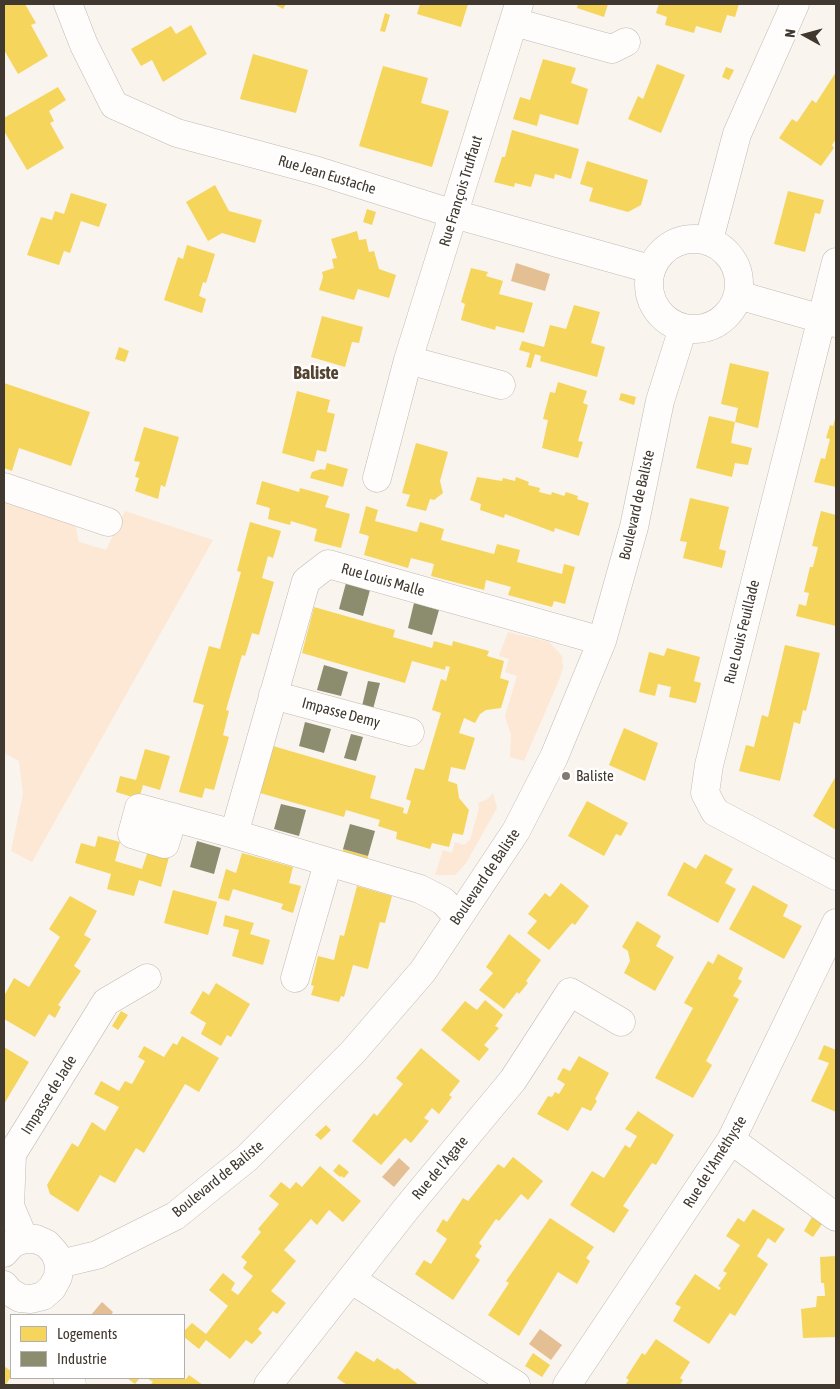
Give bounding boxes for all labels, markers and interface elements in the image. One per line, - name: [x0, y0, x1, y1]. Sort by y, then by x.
- north arrow: [780, 10, 830, 60]
- text: N: [782, 28, 799, 38]
- street label: Rue François Truffaut: [436, 133, 486, 249]
- street label: Rue Jean Eustache: [276, 152, 378, 198]
- district label: Baliste: [293, 362, 339, 384]
- street label: Boulevard de Baliste: [616, 448, 658, 562]
- street label: Rue Louis Malle: [339, 559, 427, 601]
- street label: Rue Louis Feuillade: [720, 578, 764, 686]
- street label: Impasse Demy: [300, 694, 382, 732]
- place label: Baliste: [576, 767, 614, 785]
- marker: Baliste: [560, 770, 572, 782]
- street label: Boulevard de Baliste: [446, 825, 524, 929]
- street label: Impasse de Jade: [18, 1052, 80, 1138]
- street label: Rue de l'Améthyste: [680, 1113, 750, 1211]
- street label: Rue de l'Agate: [408, 1133, 472, 1203]
- street label: Boulevard de Baliste: [169, 1137, 267, 1221]
- legend: [10, 1314, 185, 1379]
- text: Logements: [57, 1325, 117, 1342]
- text: Industrie: [57, 1350, 107, 1367]

